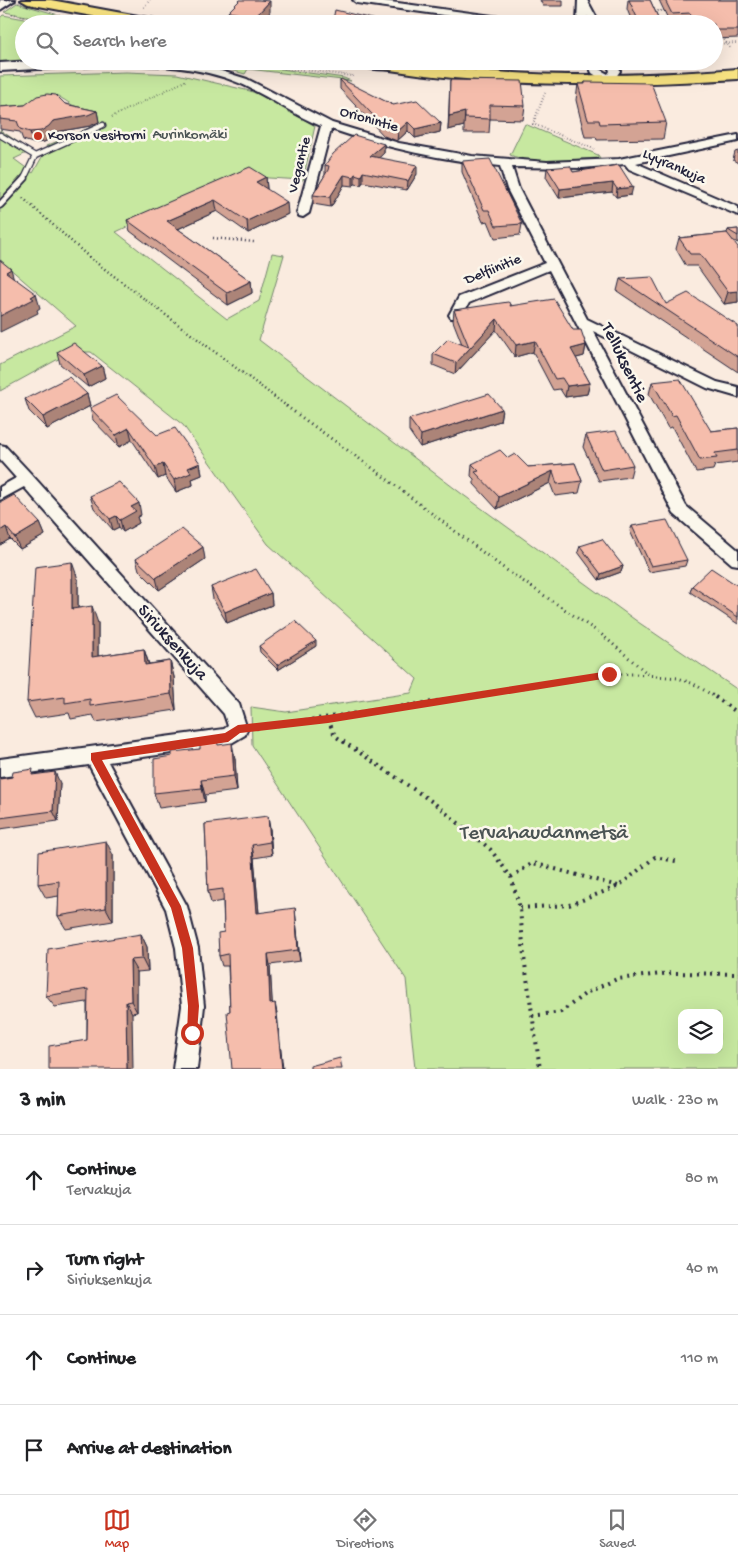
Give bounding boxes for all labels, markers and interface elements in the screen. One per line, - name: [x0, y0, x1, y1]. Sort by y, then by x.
- search box: [15, 15, 723, 70]
- icon: search: [33, 29, 61, 57]
- text: Search here: [73, 31, 167, 54]
- street label: Orionintie: [338, 103, 401, 137]
- park label: Aurinkomäki: [153, 126, 227, 144]
- place label: Korson vesitorni: [48, 127, 146, 145]
- marker: Korson vesitorni: [32, 130, 44, 142]
- street label: Vegantie: [284, 135, 316, 196]
- street label: Lyyrankuja: [640, 145, 709, 189]
- street label: Delfiinitie: [461, 250, 524, 290]
- street label: Telluksentie: [595, 319, 653, 407]
- street label: Siriuksenkuja: [132, 601, 212, 686]
- route end: [598, 663, 621, 686]
- park label: Tervahaudanmetsä: [459, 822, 629, 847]
- map controls: [678, 1009, 723, 1054]
- button: layers: [678, 1009, 723, 1054]
- route start: [181, 1022, 204, 1045]
- text: 3 min: [20, 1089, 65, 1114]
- text: Walk · 230 m: [632, 1092, 718, 1111]
- text: Continue: [67, 1159, 136, 1182]
- icon: ahead: [20, 1166, 48, 1194]
- text: 80 m: [685, 1170, 718, 1189]
- text: Tervakuja: [67, 1182, 131, 1201]
- text: Turn right: [67, 1249, 143, 1272]
- icon: right: [20, 1256, 48, 1284]
- text: 40 m: [686, 1260, 718, 1279]
- text: Siriuksenkuja: [67, 1272, 152, 1291]
- icon: ahead: [20, 1346, 48, 1374]
- text: Continue: [67, 1348, 136, 1371]
- text: 110 m: [681, 1350, 718, 1369]
- icon: arrive: [20, 1436, 48, 1464]
- text: Arrive at destination: [67, 1438, 231, 1461]
- tab: Map: [103, 1506, 131, 1553]
- tab: Directions: [337, 1506, 394, 1553]
- tab: Saved: [599, 1506, 635, 1553]

